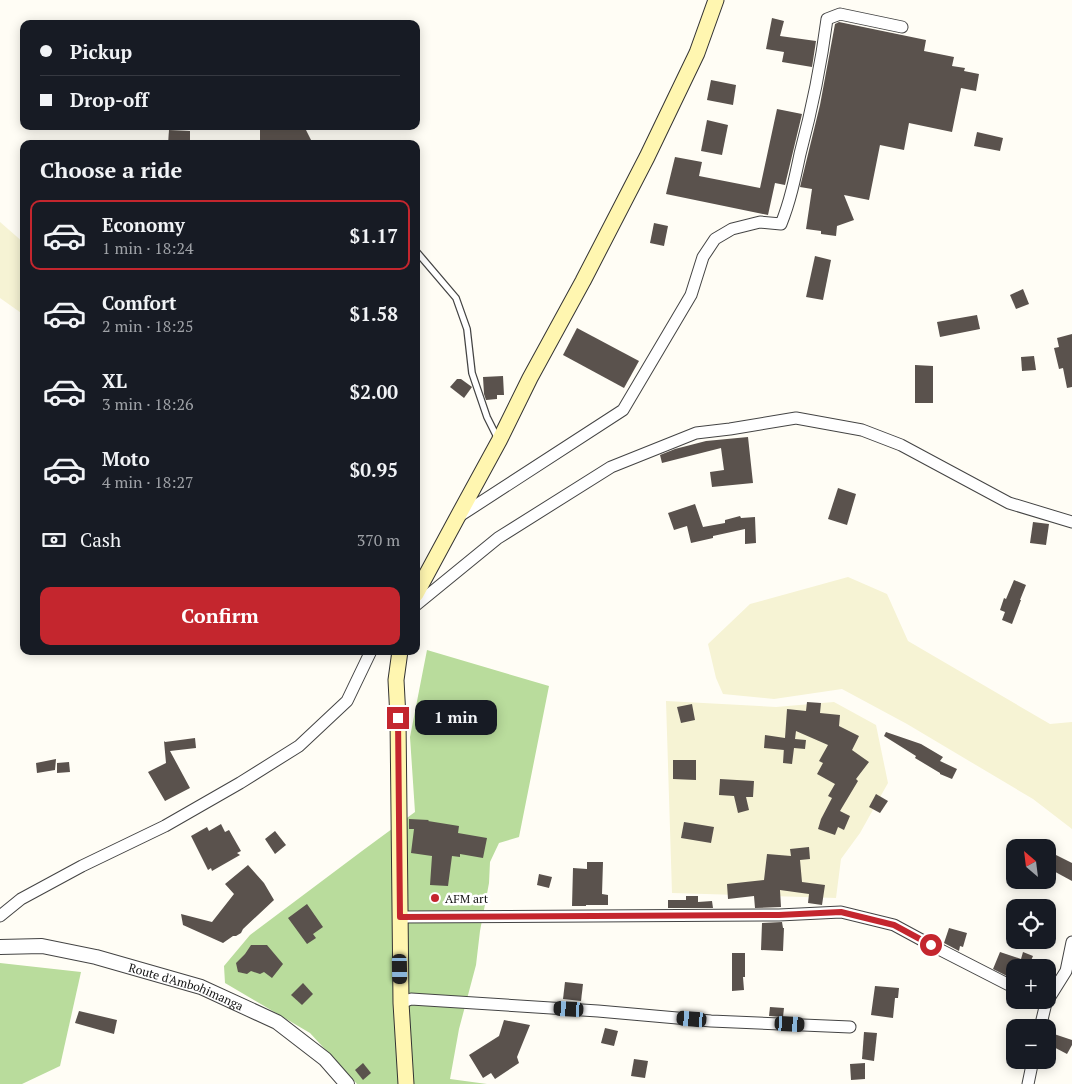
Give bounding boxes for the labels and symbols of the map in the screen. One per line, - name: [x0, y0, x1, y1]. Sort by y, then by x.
- callout: 1 min: [416, 700, 498, 736]
- route end: [387, 707, 409, 729]
- north arrow: [1006, 839, 1056, 889]
- place label: AFM art: [445, 891, 489, 906]
- marker: AFM art: [429, 892, 441, 904]
- route start: [920, 934, 942, 956]
- car: [392, 954, 407, 984]
- street label: Route d'Ambohimanga: [127, 959, 246, 1013]
- car: [553, 1001, 584, 1017]
- car: [676, 1010, 707, 1028]
- car: [774, 1016, 805, 1032]

